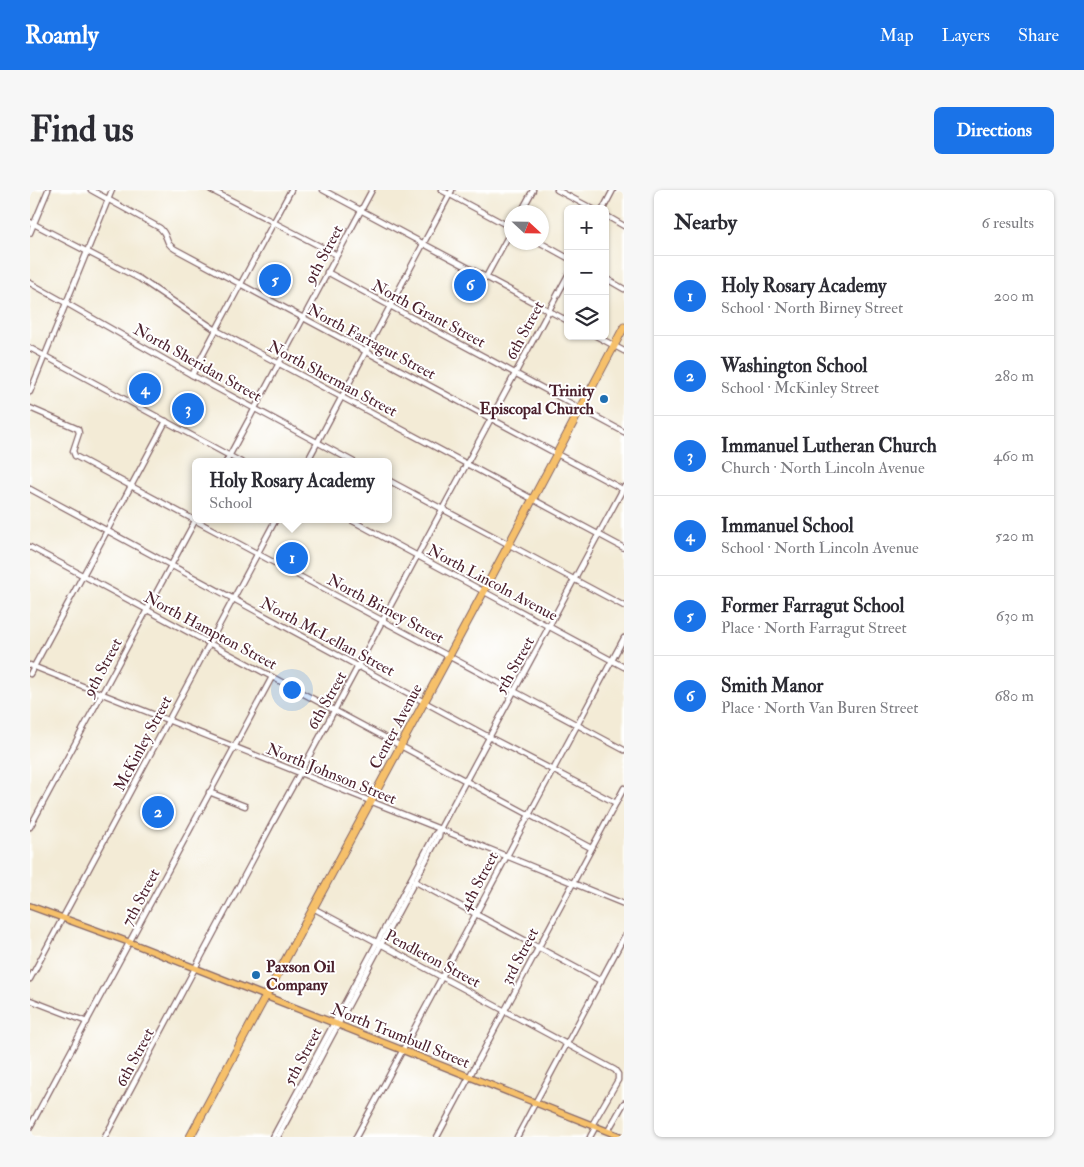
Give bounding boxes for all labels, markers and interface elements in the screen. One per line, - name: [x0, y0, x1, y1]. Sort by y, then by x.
- text: Roamly: [25, 20, 99, 51]
- text: Map: [880, 24, 914, 47]
- text: Layers: [942, 24, 990, 47]
- text: Share: [1018, 24, 1059, 47]
- button: Directions: [934, 107, 1054, 154]
- text: Find us: [30, 108, 134, 152]
- north arrow: [504, 205, 549, 250]
- map controls: [564, 205, 609, 340]
- button: +: [564, 205, 609, 250]
- text: Nearby: [674, 209, 737, 236]
- text: 6 results: [982, 213, 1034, 233]
- street label: 9th Street: [300, 222, 348, 288]
- button: −: [564, 250, 609, 295]
- pin: 5: [259, 261, 291, 299]
- pin: 6: [454, 266, 486, 304]
- text: Holy Rosary Academy: [721, 274, 886, 298]
- street label: North Grant Street: [368, 276, 489, 352]
- text: 1: [687, 286, 693, 306]
- text: 200 m: [994, 286, 1034, 306]
- button: layers: [564, 295, 609, 340]
- street label: 6th Street: [501, 298, 549, 363]
- text: School · North Birney Street: [721, 298, 903, 318]
- street label: North Farragut Street: [304, 300, 439, 384]
- street label: North Sheridan Street: [130, 319, 265, 406]
- street label: North Sherman Street: [264, 336, 401, 421]
- text: Washington School: [721, 354, 867, 378]
- text: 2: [686, 366, 694, 386]
- text: 280 m: [994, 366, 1034, 386]
- pin: 4: [129, 370, 161, 408]
- text: School · McKinley Street: [721, 378, 879, 398]
- place label: Trinity Episcopal Church: [479, 381, 595, 420]
- pin: 3: [172, 390, 204, 428]
- marker: Trinity Episcopal Church: [598, 393, 610, 405]
- text: Immanuel Lutheran Church: [721, 434, 937, 458]
- text: 3: [687, 446, 693, 466]
- text: 460 m: [993, 446, 1034, 466]
- popup: [192, 458, 392, 523]
- text: Church · North Lincoln Avenue: [721, 458, 925, 478]
- text: Holy Rosary Academy: [209, 469, 375, 493]
- text: School: [209, 493, 252, 513]
- text: Immanuel School: [721, 514, 854, 538]
- text: 4: [686, 526, 694, 546]
- text: 520 m: [995, 526, 1034, 546]
- text: School · North Lincoln Avenue: [721, 538, 919, 558]
- pin: 1: [276, 539, 308, 577]
- street label: North Lincoln Avenue: [424, 540, 561, 626]
- street label: North Birney Street: [324, 570, 447, 648]
- street label: North Hampton Street: [140, 587, 280, 675]
- street label: North McLellan Street: [257, 593, 398, 681]
- text: Former Farragut School: [721, 594, 904, 618]
- text: 5: [686, 606, 694, 626]
- text: 630 m: [996, 606, 1034, 626]
- text: Place · North Farragut Street: [721, 618, 907, 638]
- street label: 5th Street: [491, 633, 539, 698]
- street label: 9th Street: [79, 635, 127, 701]
- street label: 6th Street: [303, 668, 351, 733]
- text: Smith Manor: [721, 674, 823, 698]
- your location: [279, 677, 305, 703]
- street label: Center Avenue: [365, 680, 427, 773]
- text: 6: [686, 686, 694, 706]
- text: 680 m: [994, 686, 1034, 706]
- street label: McKinley Street: [109, 692, 176, 794]
- text: Place · North Van Buren Street: [721, 698, 918, 718]
- street label: North Johnson Street: [263, 739, 400, 810]
- pin: 2: [142, 793, 174, 831]
- street label: 4th Street: [455, 848, 503, 914]
- street label: 7th Street: [117, 865, 164, 930]
- street label: 3rd Street: [497, 924, 543, 988]
- street label: Pendleton Street: [381, 925, 484, 992]
- place label: Paxson Oil Company: [266, 957, 336, 996]
- marker: Paxson Oil Company: [250, 969, 262, 981]
- street label: North Trumbull Street: [328, 999, 473, 1073]
- street label: 5th Street: [279, 1024, 326, 1089]
- street label: 6th Street: [111, 1025, 159, 1090]

